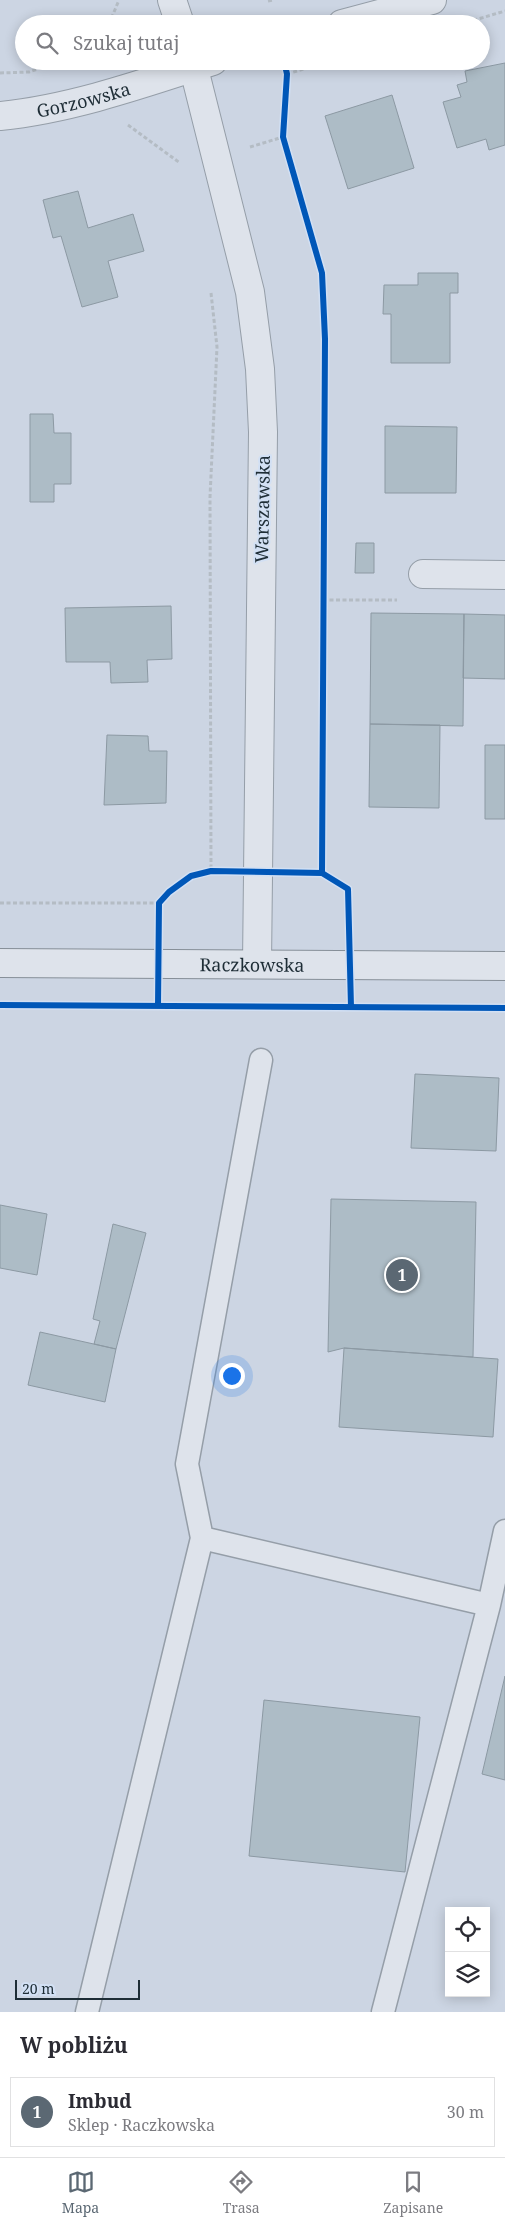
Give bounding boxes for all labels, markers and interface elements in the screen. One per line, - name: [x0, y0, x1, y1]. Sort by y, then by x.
- search box: [15, 15, 490, 70]
- icon: search: [33, 29, 61, 57]
- text: Szukaj tutaj: [73, 30, 179, 56]
- street label: Gorzowska: [35, 76, 133, 123]
- street label: Warszawska: [249, 455, 275, 563]
- street label: Raczkowska: [199, 952, 305, 977]
- pin: 1: [386, 1256, 418, 1294]
- your location: [219, 1363, 245, 1389]
- map controls: [445, 1907, 490, 1997]
- button: locate: [445, 1907, 490, 1952]
- button: layers: [445, 1952, 490, 1997]
- scale bar: [15, 1977, 140, 2000]
- text: 20 m: [22, 1979, 55, 1998]
- text: W pobliżu: [20, 2031, 128, 2059]
- text: Imbud: [68, 2088, 132, 2114]
- text: 1: [32, 2101, 42, 2123]
- text: 30 m: [447, 2101, 484, 2123]
- text: Sklep · Raczkowska: [68, 2114, 215, 2136]
- tab: Mapa: [62, 2168, 99, 2217]
- tab: Trasa: [223, 2168, 260, 2217]
- tab: Zapisane: [383, 2168, 443, 2217]

